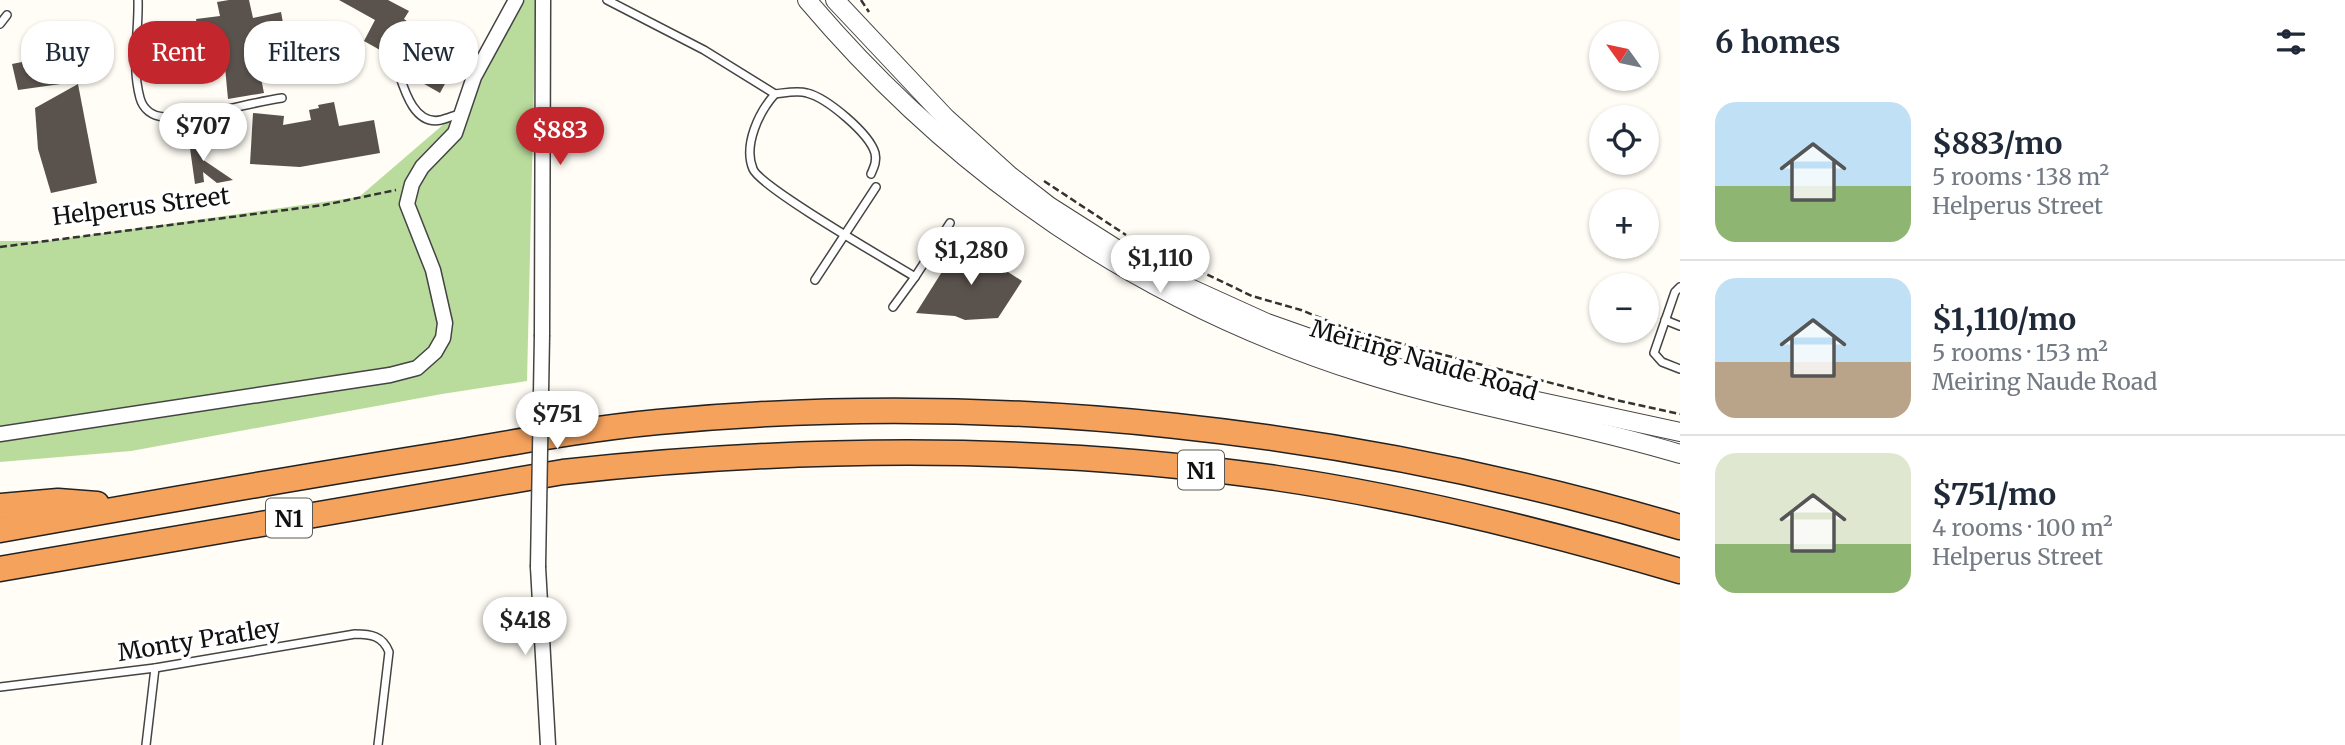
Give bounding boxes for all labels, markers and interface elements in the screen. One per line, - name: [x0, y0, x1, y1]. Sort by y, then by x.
- chip: Buy: [21, 21, 114, 84]
- chip: Rent: [128, 21, 230, 84]
- chip: Filters: [244, 21, 365, 84]
- chip: New: [379, 21, 478, 84]
- north arrow: [1589, 21, 1659, 91]
- map controls: [1589, 21, 1659, 343]
- text: 6 homes: [1715, 23, 1840, 61]
- icon: filters: [2272, 23, 2310, 61]
- pin: $707: [162, 104, 244, 163]
- button: locate: [1589, 105, 1659, 175]
- pin: $883: [519, 108, 601, 167]
- text: $707: [175, 111, 231, 140]
- text: $883: [532, 115, 588, 144]
- text: $883/mo: [1932, 124, 2062, 162]
- icon: home: [1771, 130, 1855, 214]
- text: 5 rooms · 138 m²: [1932, 162, 2109, 191]
- street label: Helperus Street: [51, 180, 232, 232]
- button: +: [1589, 189, 1659, 259]
- text: Helperus Street: [1932, 191, 2103, 220]
- pin: $1,280: [914, 228, 1028, 287]
- text: $1,280: [933, 235, 1009, 264]
- pin: $1,110: [1103, 236, 1217, 295]
- text: $1,110: [1127, 243, 1193, 272]
- button: −: [1589, 273, 1659, 343]
- text: $1,110/mo: [1932, 300, 2076, 338]
- icon: home: [1771, 306, 1855, 390]
- street label: Meiring Naude Road: [1307, 313, 1541, 407]
- text: 5 rooms · 153 m²: [1932, 338, 2108, 367]
- text: Meiring Naude Road: [1932, 367, 2157, 396]
- pin: $751: [516, 392, 598, 451]
- text: $751: [532, 399, 582, 428]
- road number: N1: [1178, 450, 1224, 490]
- text: $751/mo: [1932, 475, 2056, 513]
- icon: home: [1771, 481, 1855, 565]
- road number: N1: [266, 498, 312, 538]
- text: 4 rooms · 100 m²: [1932, 513, 2113, 542]
- text: Helperus Street: [1932, 542, 2103, 571]
- pin: $418: [484, 598, 566, 657]
- text: $418: [499, 605, 551, 634]
- street label: Monty Pratley: [116, 612, 283, 668]

